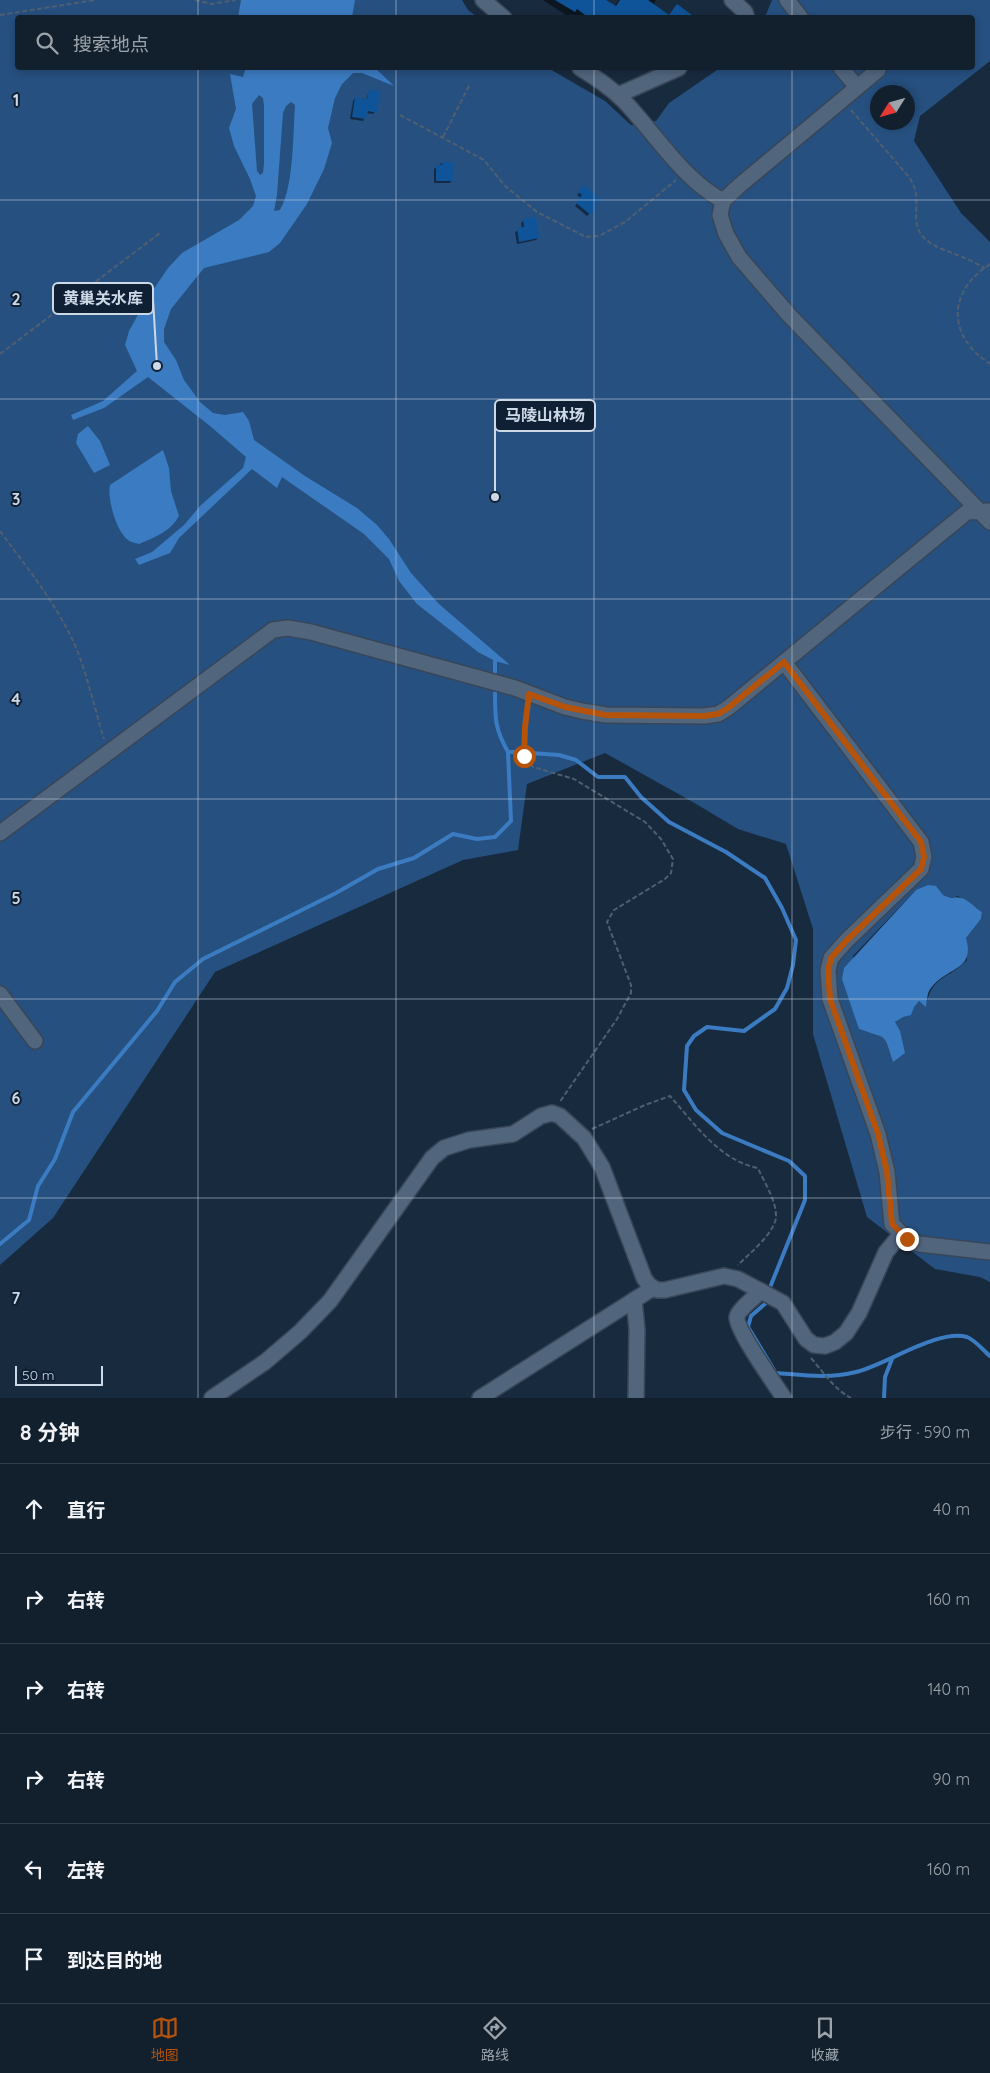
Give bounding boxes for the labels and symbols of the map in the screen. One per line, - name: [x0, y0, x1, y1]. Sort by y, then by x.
- north arrow: [870, 85, 915, 130]
- text: 1: [13, 90, 19, 110]
- callout: 黄巢关水库: [53, 283, 153, 314]
- text: 黄巢关水库: [63, 288, 143, 308]
- text: 2: [11, 289, 21, 309]
- callout: 马陵山林场: [495, 400, 595, 431]
- text: 马陵山林场: [505, 405, 585, 425]
- text: 3: [12, 489, 20, 509]
- text: 4: [11, 689, 21, 709]
- route start: [513, 745, 536, 768]
- text: 5: [11, 888, 21, 908]
- text: 6: [12, 1088, 21, 1108]
- route end: [896, 1228, 919, 1251]
- text: 7: [12, 1288, 21, 1308]
- scale bar: [15, 1363, 102, 1386]

